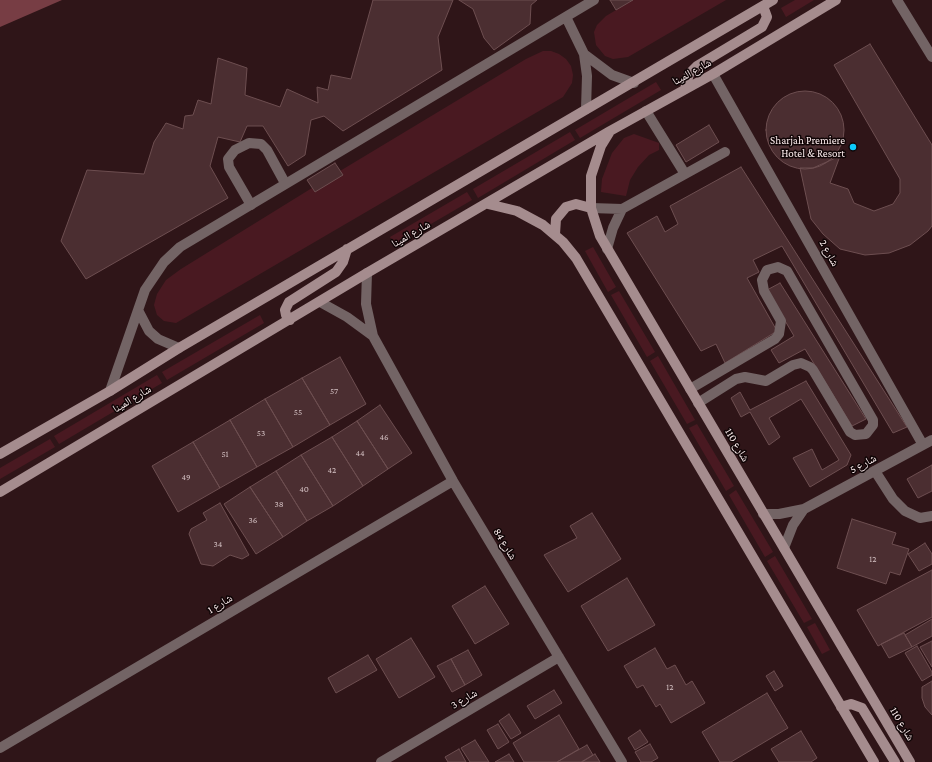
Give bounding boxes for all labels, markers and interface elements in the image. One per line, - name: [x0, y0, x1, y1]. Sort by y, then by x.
- street label: شارع المينا: [670, 56, 714, 88]
- place label: Sharjah Premiere Hotel & Resort: [770, 134, 845, 160]
- marker: Sharjah Premiere Hotel & Resort: [848, 142, 858, 152]
- street label: شارع المينا: [389, 218, 433, 250]
- street label: شارع 2: [816, 237, 842, 269]
- street label: شارع المينا: [110, 382, 154, 416]
- house number: 57: [330, 386, 338, 396]
- house number: 55: [294, 407, 302, 417]
- street label: شارع 110: [722, 426, 752, 464]
- house number: 53: [257, 428, 265, 438]
- house number: 46: [379, 432, 389, 442]
- house number: 44: [355, 448, 365, 458]
- house number: 51: [221, 449, 229, 459]
- street label: شارع 5: [847, 452, 879, 476]
- house number: 42: [328, 465, 336, 475]
- house number: 49: [181, 472, 191, 482]
- house number: 40: [299, 484, 309, 494]
- house number: 38: [274, 499, 284, 509]
- house number: 36: [249, 515, 257, 525]
- street label: شارع 84: [490, 526, 520, 562]
- house number: 34: [214, 539, 222, 549]
- house number: 12: [869, 554, 877, 564]
- street label: شارع 1: [205, 591, 235, 617]
- house number: 12: [666, 682, 674, 692]
- street label: شارع 3: [448, 686, 480, 712]
- street label: شارع 110: [887, 705, 917, 743]

